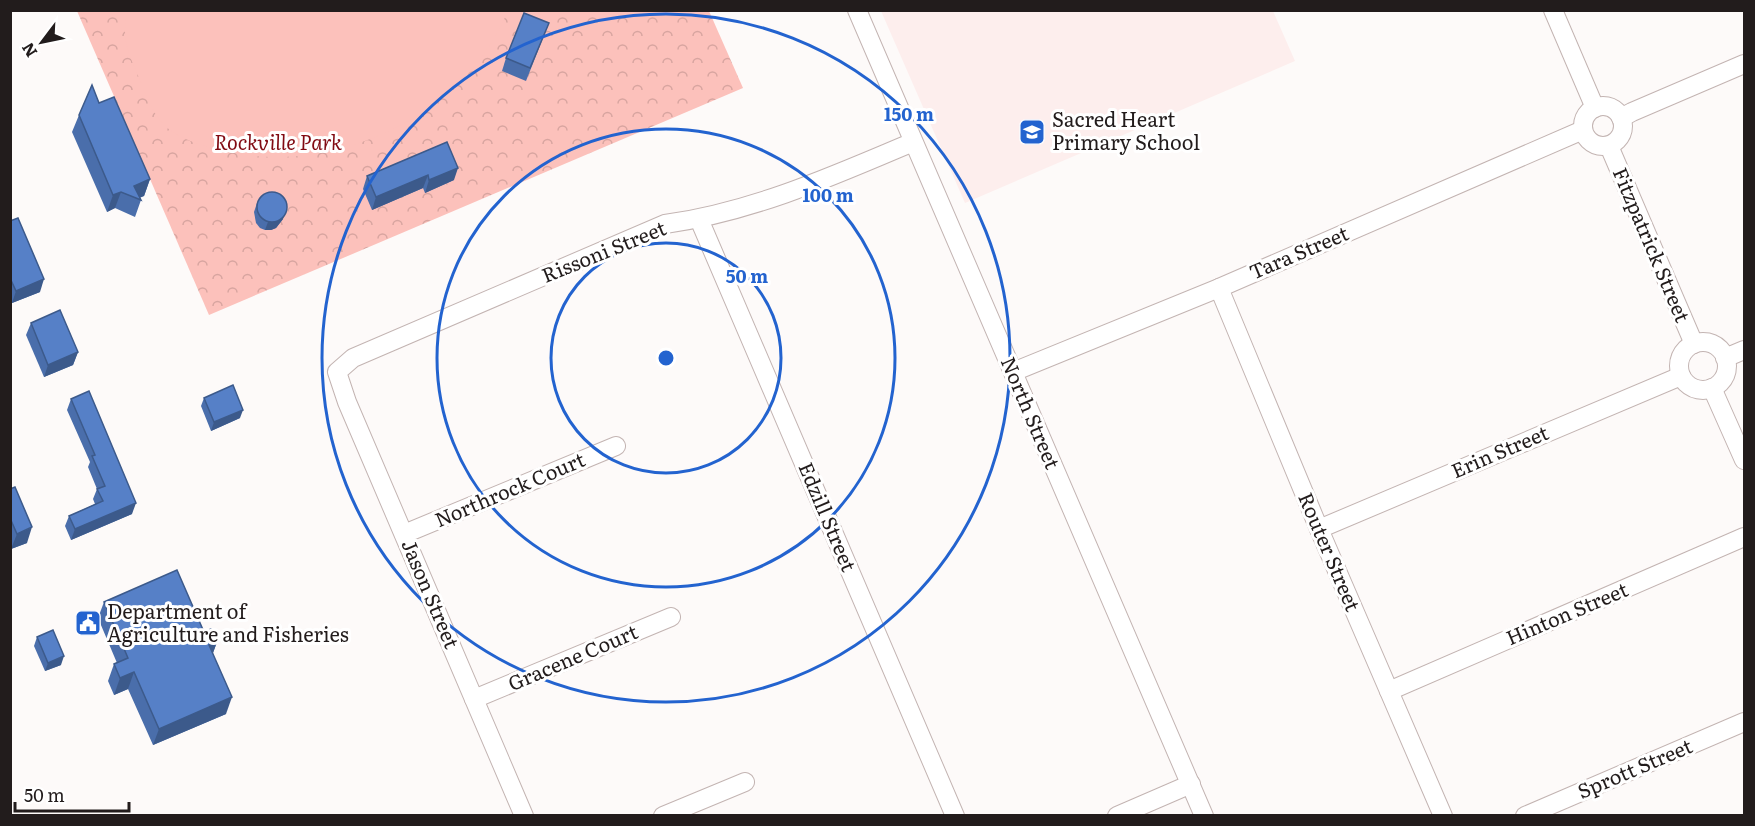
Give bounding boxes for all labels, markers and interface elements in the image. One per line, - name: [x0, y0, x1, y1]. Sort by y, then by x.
- north arrow: [12, 12, 72, 72]
- text: N: [15, 38, 42, 63]
- text: 150 m: [884, 100, 934, 127]
- place label: Sacred Heart Primary School: [1052, 103, 1200, 156]
- school or university icon: Sacred Heart Primary School: [1017, 117, 1047, 147]
- park label: Rockville Park: [214, 126, 342, 156]
- street label: Fitzpatrick Street: [1607, 162, 1699, 326]
- text: 100 m: [802, 181, 854, 208]
- street label: Rissoni Street: [536, 212, 670, 289]
- street label: Tara Street: [1244, 217, 1353, 286]
- text: 50 m: [726, 262, 768, 289]
- centre of rings: [656, 348, 676, 368]
- street label: North Street: [995, 351, 1069, 473]
- street label: Erin Street: [1446, 416, 1553, 484]
- street label: Northrock Court: [429, 443, 589, 533]
- street label: Edzill Street: [792, 457, 865, 575]
- street label: Router Street: [1292, 487, 1369, 615]
- street label: Jason Street: [395, 534, 468, 652]
- street label: Hinton Street: [1501, 573, 1632, 651]
- place label: Department of Agriculture and Fisheries: [107, 595, 349, 648]
- public building icon: Department of Agriculture and Fisheries: [73, 608, 103, 638]
- street label: Gracene Court: [503, 615, 642, 697]
- street label: Sprott Street: [1572, 729, 1696, 805]
- scale bar: [15, 775, 129, 813]
- text: 50 m: [24, 781, 65, 808]

